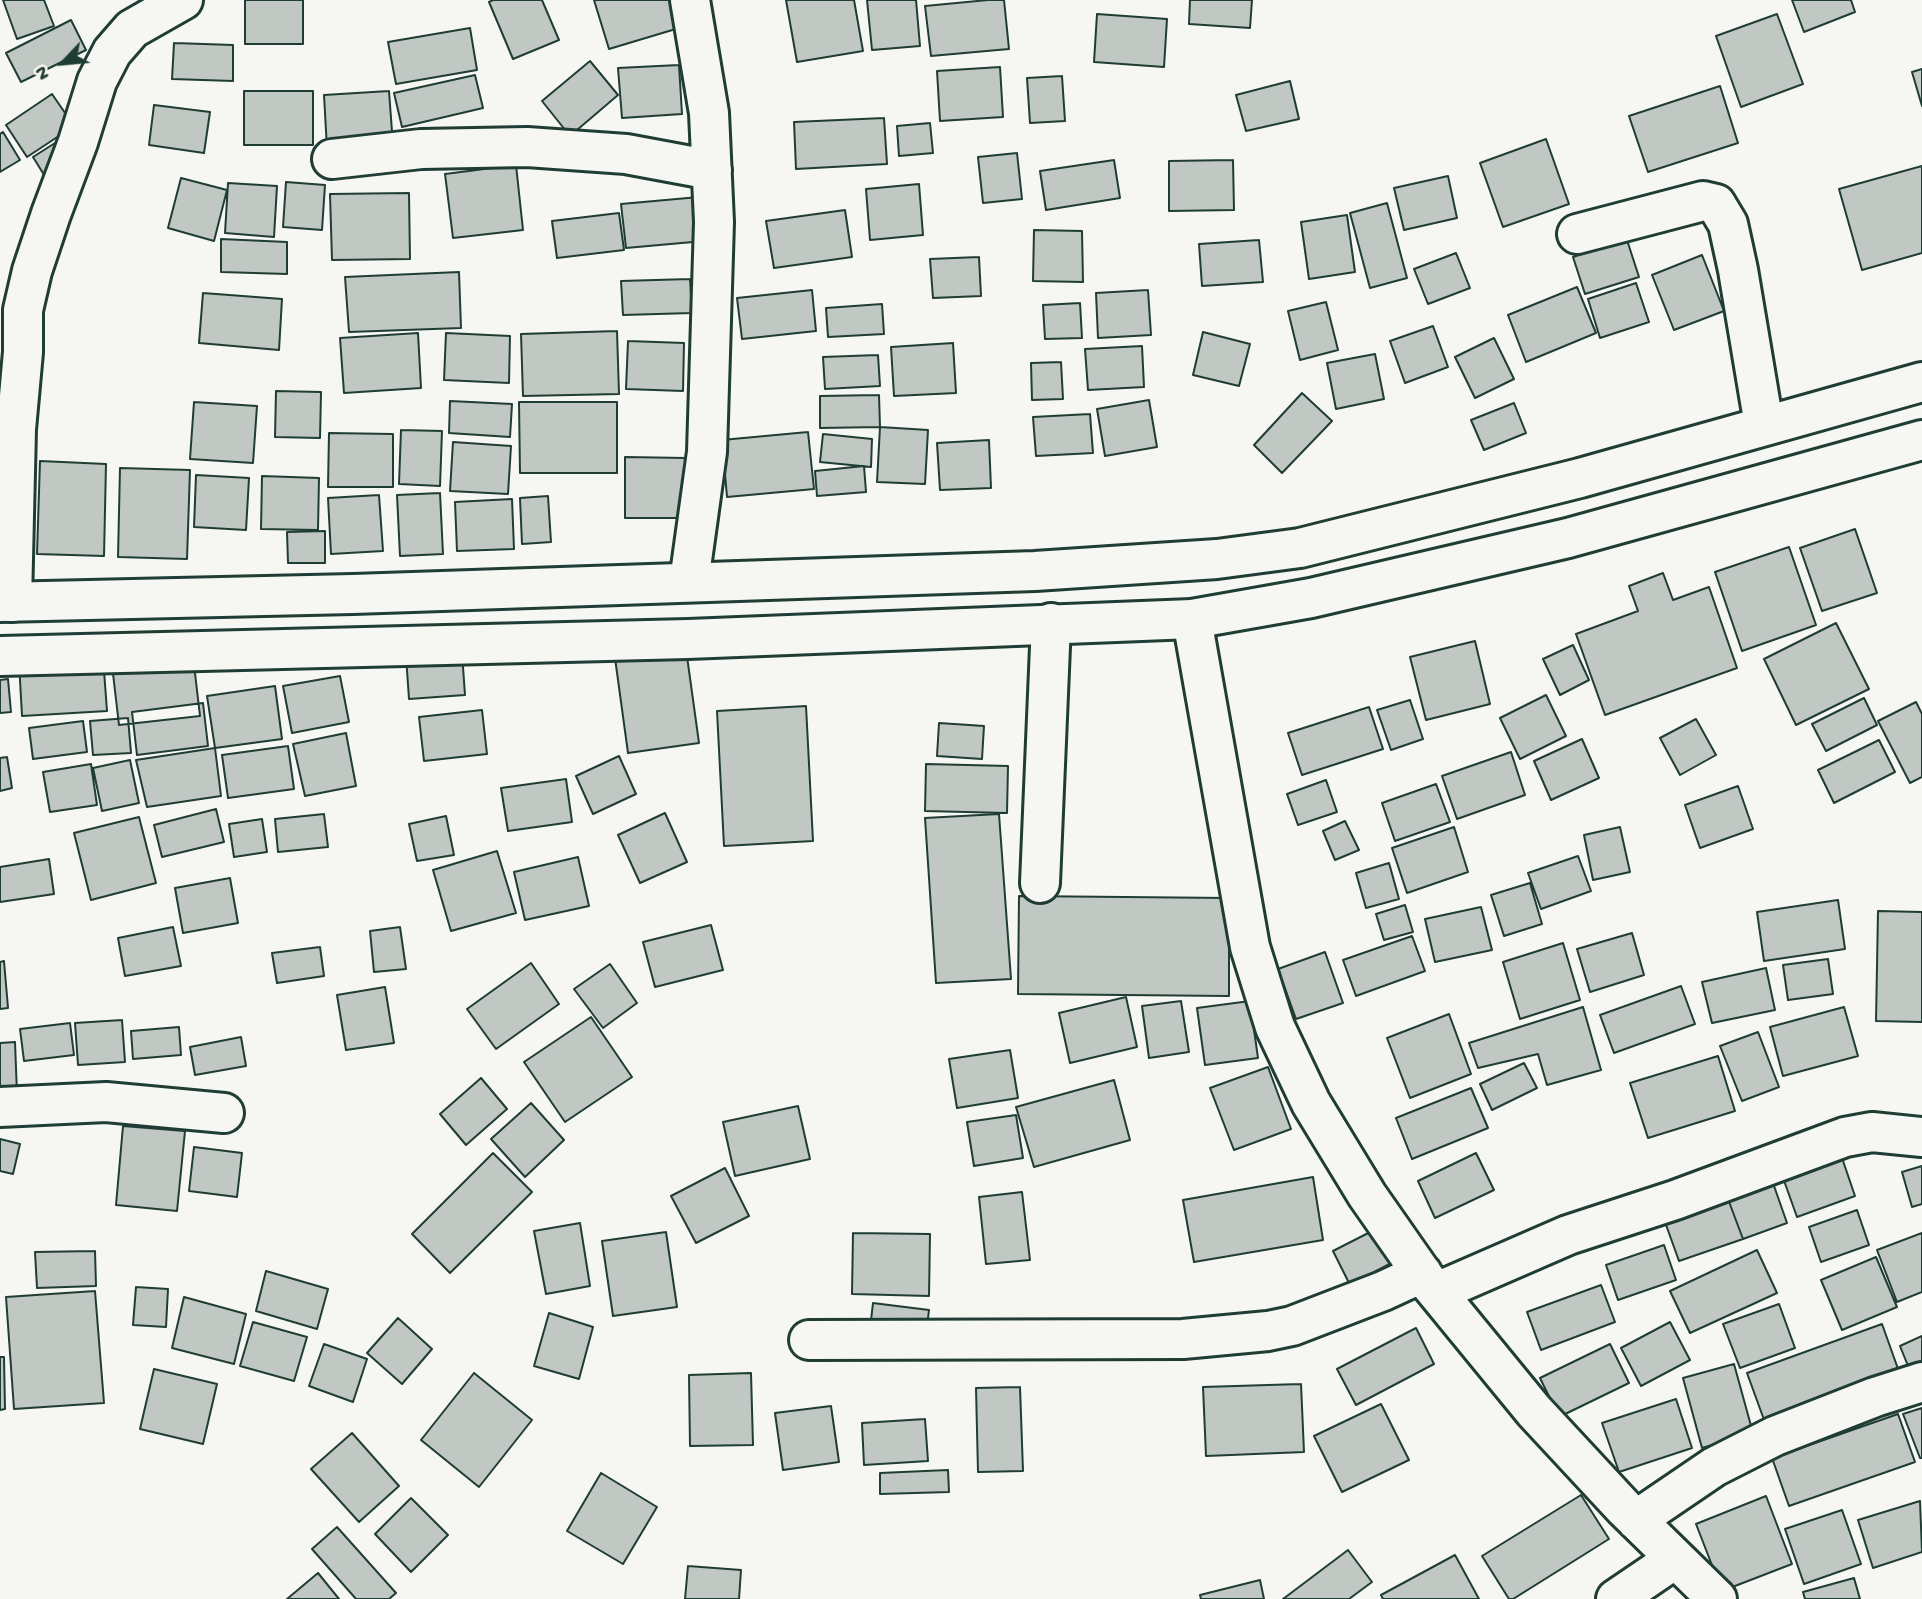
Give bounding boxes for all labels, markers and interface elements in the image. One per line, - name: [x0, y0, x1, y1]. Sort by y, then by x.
- north arrow: [28, 28, 98, 98]
- text: N: [31, 62, 57, 83]

